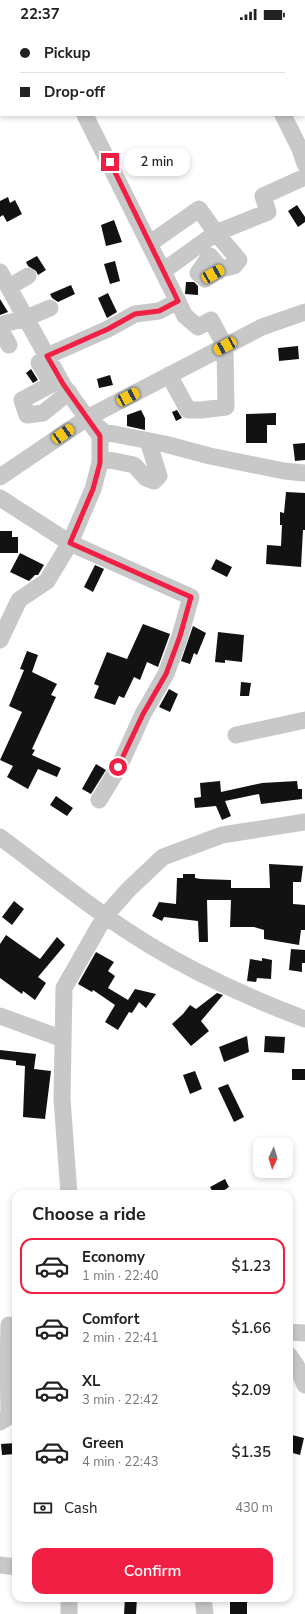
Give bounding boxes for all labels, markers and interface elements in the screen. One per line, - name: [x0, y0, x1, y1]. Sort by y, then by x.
- text: 22:37: [20, 4, 60, 24]
- text: Pickup: [44, 43, 90, 63]
- text: Drop-off: [44, 82, 105, 102]
- callout: 2 min: [124, 148, 190, 176]
- route end: [101, 153, 119, 171]
- text: 2 min: [140, 153, 174, 171]
- car: [200, 263, 226, 285]
- car: [212, 335, 238, 357]
- car: [115, 386, 141, 408]
- car: [50, 422, 76, 446]
- route start: [109, 758, 127, 776]
- north arrow: [253, 1138, 293, 1178]
- map controls: [253, 1138, 293, 1178]
- text: Choose a ride: [32, 1202, 146, 1226]
- text: Economy: [82, 1247, 145, 1267]
- icon: car: [34, 1248, 70, 1284]
- text: $1.23: [231, 1256, 271, 1276]
- text: 1 min · 22:40: [82, 1267, 158, 1285]
- text: Comfort: [82, 1309, 139, 1329]
- icon: car: [34, 1310, 70, 1346]
- text: $1.66: [231, 1318, 271, 1338]
- text: 2 min · 22:41: [82, 1329, 158, 1347]
- text: XL: [82, 1371, 101, 1391]
- icon: car: [34, 1372, 70, 1408]
- text: $2.09: [231, 1380, 271, 1400]
- text: 3 min · 22:42: [82, 1391, 158, 1409]
- text: Green: [82, 1433, 124, 1453]
- icon: car: [34, 1434, 70, 1470]
- text: $1.35: [231, 1442, 271, 1462]
- text: 4 min · 22:43: [82, 1453, 158, 1471]
- icon: cash: [32, 1497, 54, 1519]
- text: Cash: [64, 1498, 98, 1518]
- text: 430 m: [235, 1499, 273, 1517]
- button: Confirm: [32, 1548, 273, 1594]

